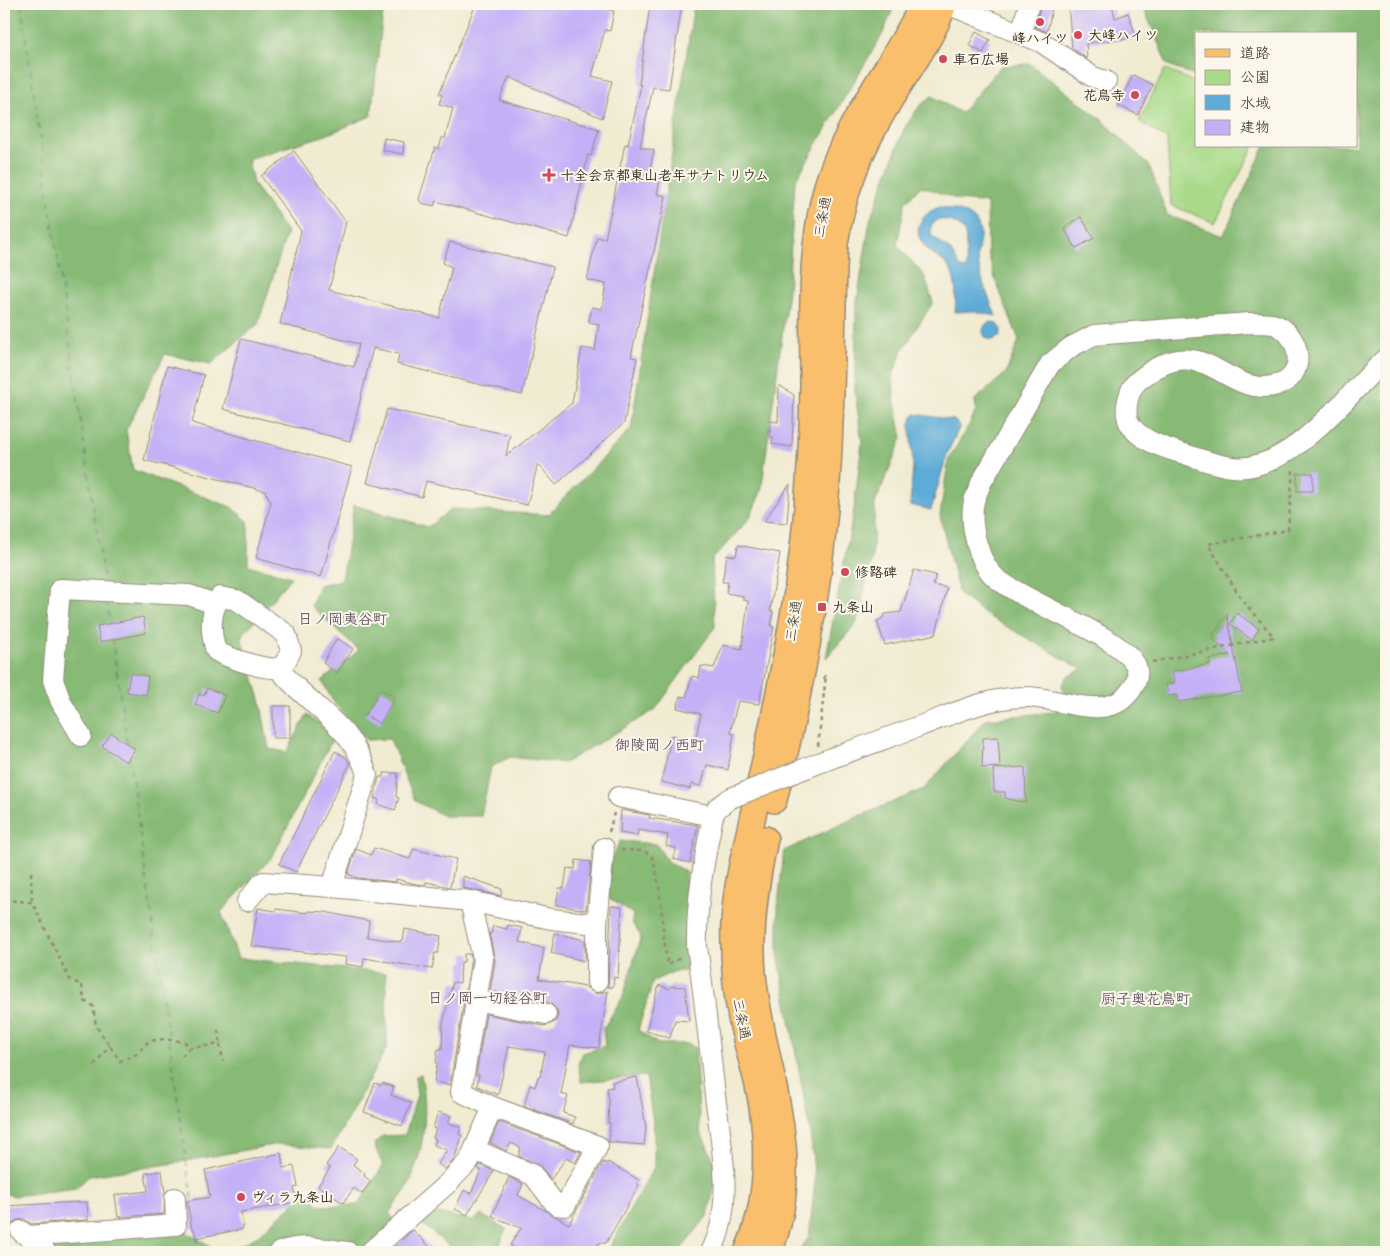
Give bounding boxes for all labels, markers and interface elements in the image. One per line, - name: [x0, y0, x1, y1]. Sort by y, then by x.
- marker: 峰ハイツ: [1034, 16, 1046, 28]
- place label: 大峰ハイツ: [1088, 26, 1158, 44]
- place label: 峰ハイツ: [1012, 29, 1068, 47]
- marker: 大峰ハイツ: [1072, 29, 1084, 41]
- legend: [1195, 32, 1358, 148]
- text: 道路: [1240, 43, 1270, 62]
- place label: 車石広場: [953, 50, 1009, 68]
- marker: 車石広場: [937, 53, 949, 65]
- text: 公園: [1240, 67, 1270, 86]
- place label: 花鳥寺: [1083, 86, 1125, 104]
- marker: 花鳥寺: [1129, 89, 1141, 101]
- text: 水域: [1240, 93, 1270, 112]
- text: 建物: [1240, 117, 1270, 136]
- place label: 十全会京都東山老年サナトリウム: [560, 166, 769, 184]
- marker: 十全会京都東山老年サナトリウム: [542, 168, 556, 182]
- street label: 三条通: [809, 195, 835, 239]
- place label: 修路碑: [855, 563, 897, 581]
- marker: 修路碑: [839, 566, 851, 578]
- place label: 九条山: [832, 598, 874, 616]
- street label: 三条通: [781, 599, 805, 643]
- marker: 九条山: [816, 601, 828, 613]
- district label: 日ノ岡夷谷町: [298, 609, 388, 628]
- district label: 御陵岡ノ西町: [615, 735, 705, 754]
- district label: 日ノ岡一切経谷町: [428, 988, 548, 1007]
- district label: 厨子奥花鳥町: [1101, 989, 1191, 1008]
- street label: 三条通: [729, 997, 755, 1041]
- place label: ヴィラ九条山: [251, 1188, 334, 1206]
- marker: ヴィラ九条山: [235, 1191, 247, 1203]

